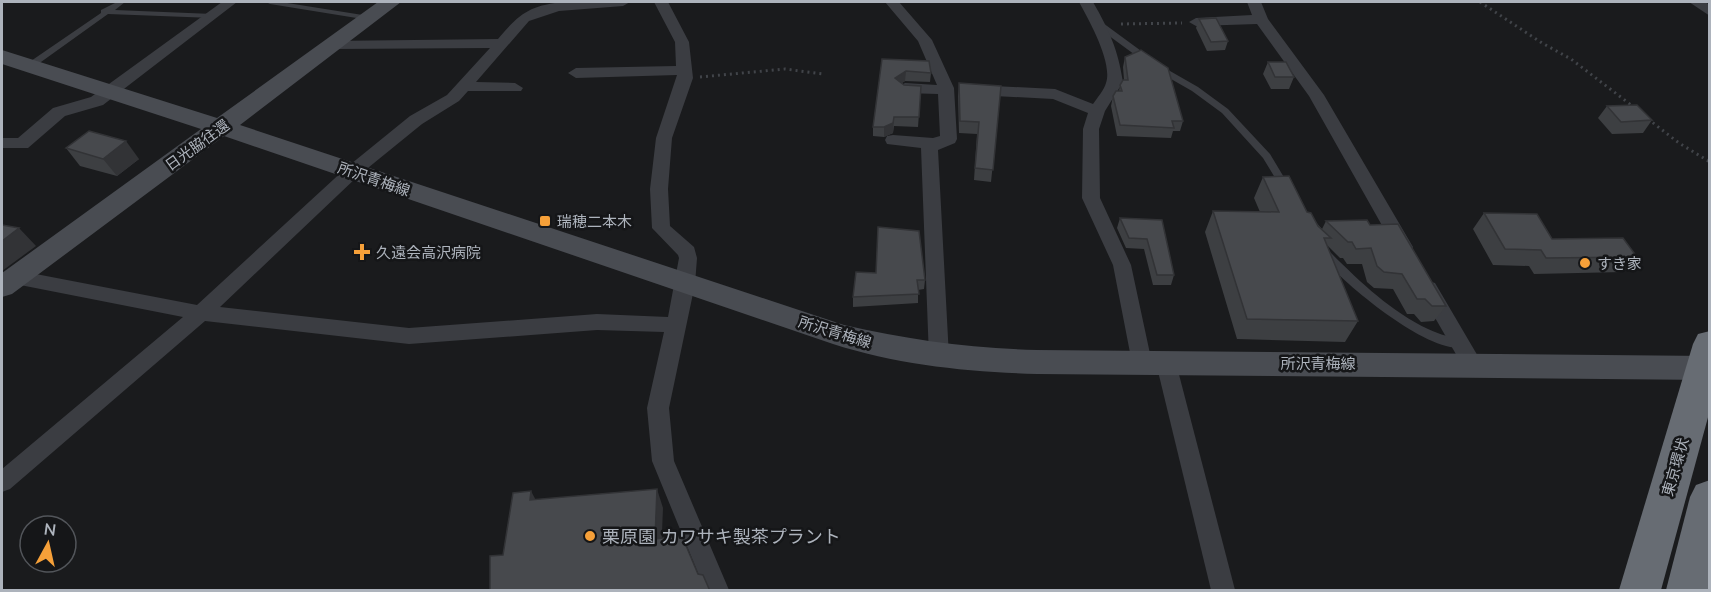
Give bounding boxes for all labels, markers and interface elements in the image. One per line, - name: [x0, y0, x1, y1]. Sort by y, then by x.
- street label: 日光脇往還: [161, 115, 233, 175]
- street label: 所沢青梅線: [335, 158, 413, 200]
- place label: 瑞穂二本木: [557, 212, 632, 231]
- marker: 瑞穂二本木: [538, 214, 552, 228]
- marker: 久遠会高沢病院: [353, 243, 371, 261]
- place label: 久遠会高沢病院: [376, 243, 481, 262]
- place label: すき家: [1597, 254, 1642, 273]
- marker: すき家: [1578, 256, 1592, 270]
- street label: 所沢青梅線: [796, 312, 874, 352]
- street label: 所沢青梅線: [1280, 354, 1356, 373]
- street label: 東京環状: [1658, 436, 1692, 498]
- north arrow: [18, 514, 78, 574]
- text: N: [43, 518, 57, 540]
- place label: 栗原園 カワサキ製茶プラント: [602, 525, 841, 548]
- marker: 栗原園 カワサキ製茶プラント: [583, 529, 597, 543]

